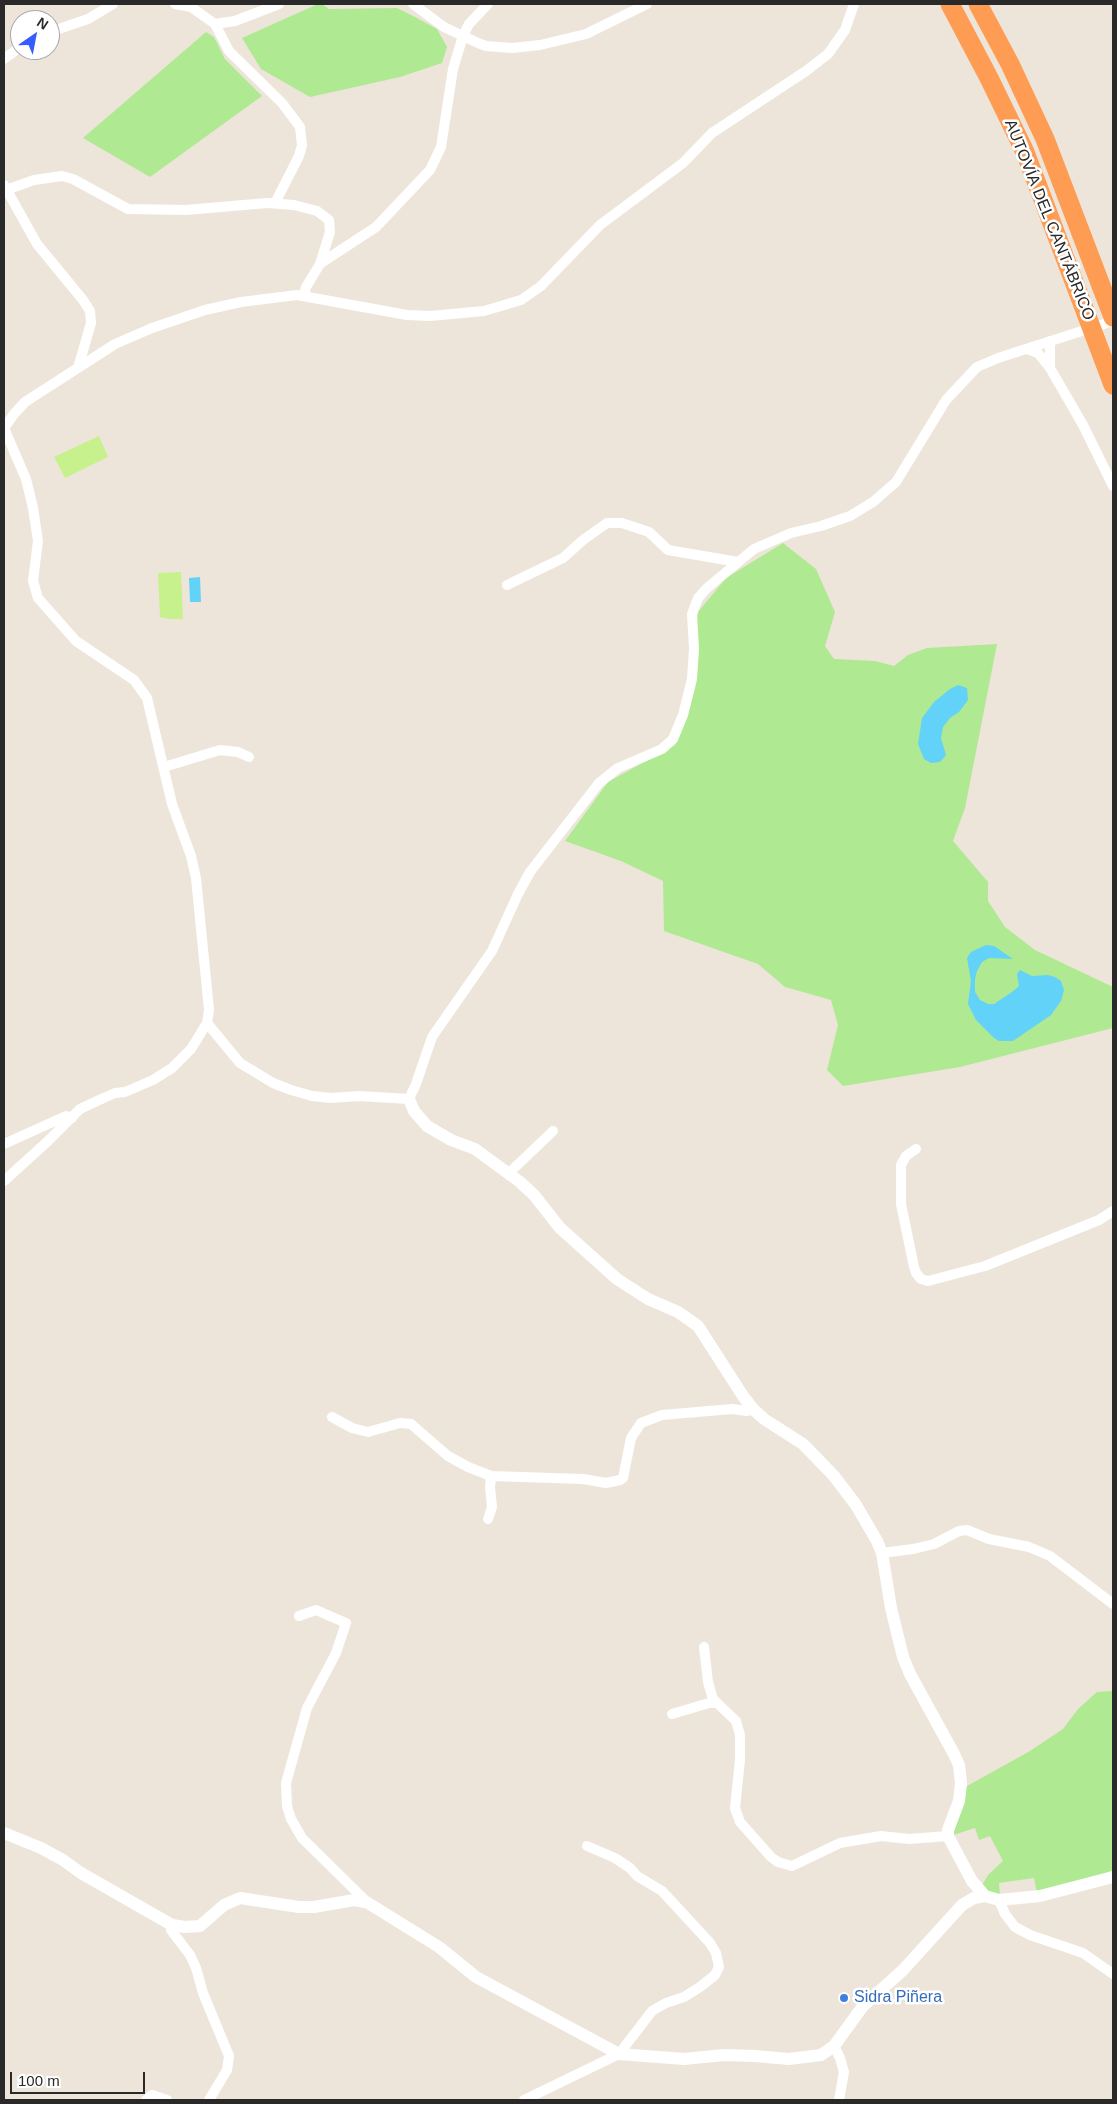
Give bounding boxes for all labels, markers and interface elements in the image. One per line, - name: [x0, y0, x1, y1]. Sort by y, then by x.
- north arrow: [10, 10, 60, 60]
- text: N: [34, 14, 51, 33]
- street label: AUTOVÍA DEL CANTÁBRICO: [1000, 117, 1098, 323]
- place label: Sidra Piñera: [854, 1988, 942, 2008]
- marker: Sidra Piñera: [838, 1992, 850, 2004]
- scale bar: [12, 2062, 148, 2094]
- text: 100 m: [18, 2072, 60, 2089]

